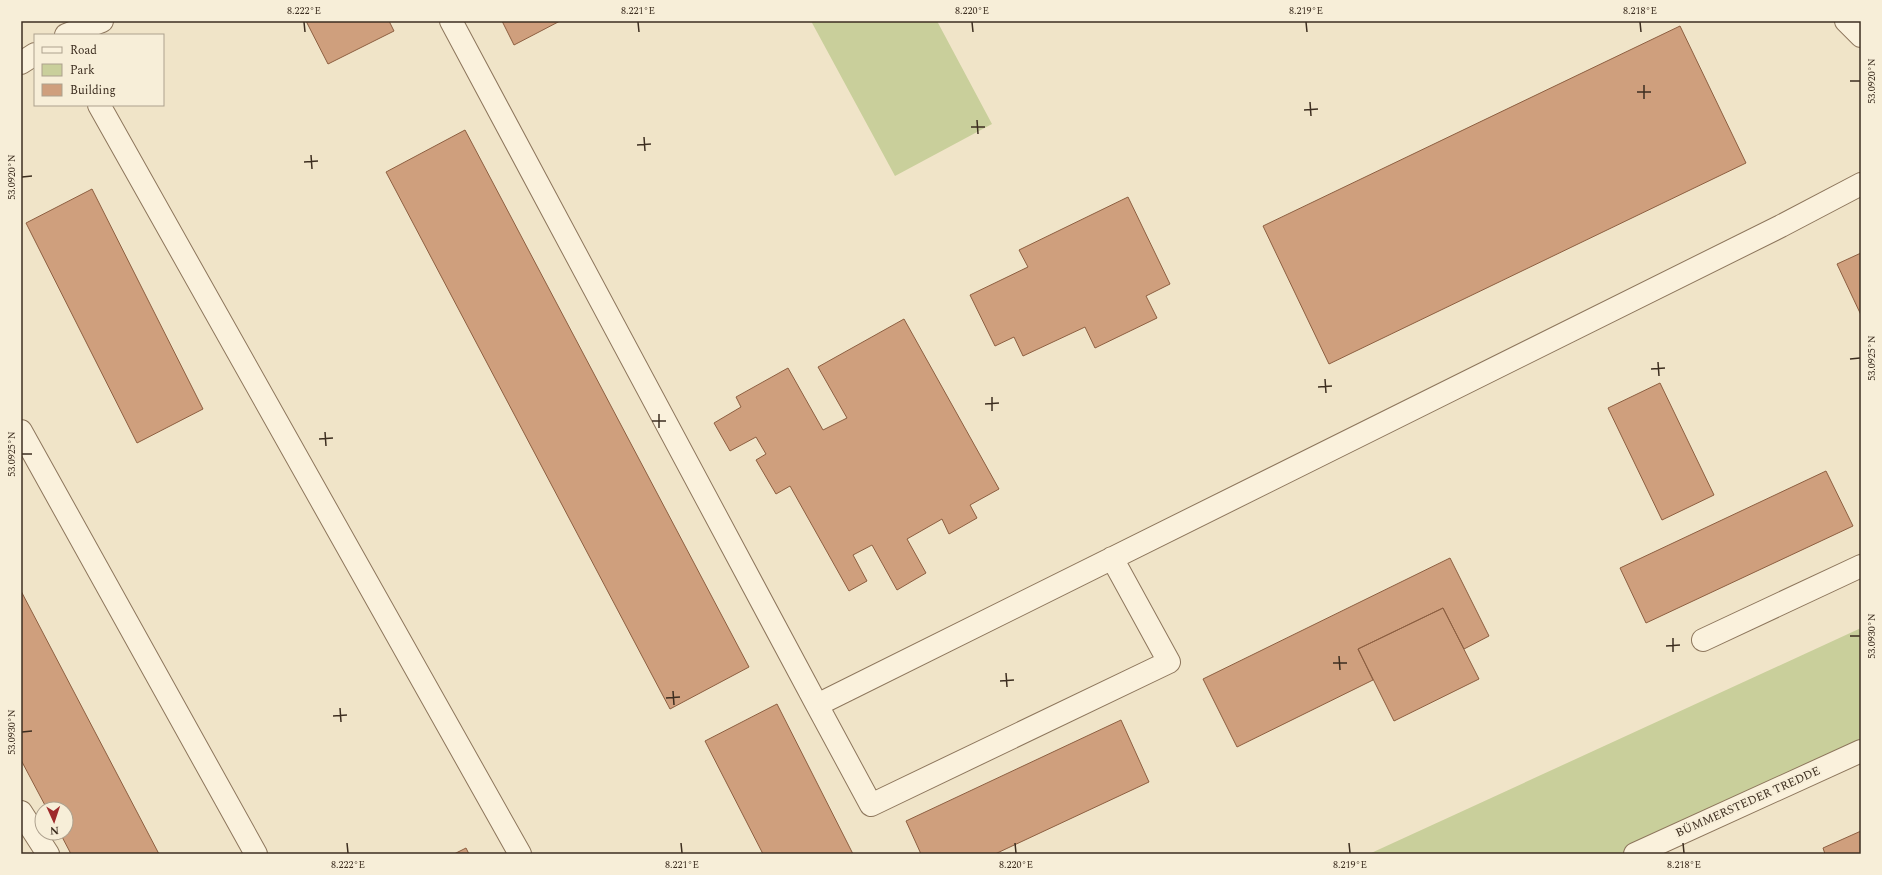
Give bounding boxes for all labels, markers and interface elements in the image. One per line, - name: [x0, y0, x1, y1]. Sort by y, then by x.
- text: 8.222°E: [287, 3, 321, 19]
- text: 8.221°E: [621, 3, 655, 19]
- text: 8.220°E: [955, 3, 989, 19]
- text: 8.219°E: [1289, 3, 1323, 19]
- text: 8.218°E: [1623, 3, 1657, 19]
- legend: [34, 34, 164, 106]
- text: Road: [70, 41, 97, 60]
- text: 53.0920°N: [1864, 58, 1880, 104]
- text: Park: [70, 61, 95, 80]
- text: Building: [70, 81, 116, 100]
- text: 53.0920°N: [4, 154, 20, 200]
- text: 53.0925°N: [1864, 335, 1880, 381]
- text: 53.0925°N: [4, 431, 20, 477]
- text: 53.0930°N: [1864, 613, 1880, 659]
- text: 53.0930°N: [4, 709, 20, 755]
- street label: BÜMMERSTEDER TREDDE: [1673, 761, 1823, 843]
- north arrow: [34, 801, 74, 841]
- text: N: [50, 822, 59, 839]
- text: 8.222°E: [331, 857, 365, 873]
- text: 8.221°E: [665, 857, 699, 873]
- text: 8.220°E: [999, 857, 1033, 873]
- text: 8.219°E: [1333, 857, 1367, 873]
- text: 8.218°E: [1667, 857, 1701, 873]

